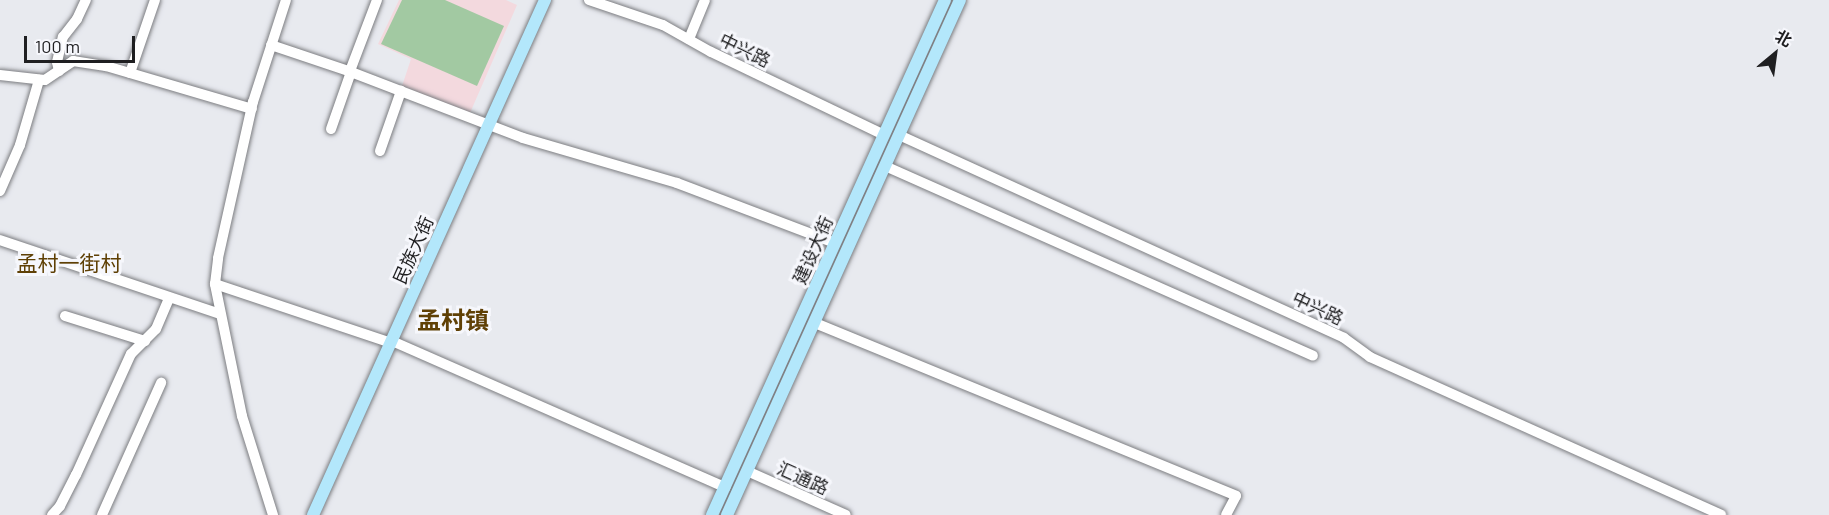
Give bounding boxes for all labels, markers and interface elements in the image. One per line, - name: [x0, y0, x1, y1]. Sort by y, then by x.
- scale bar: [27, 24, 138, 62]
- north arrow: [1745, 24, 1805, 84]
- text: 北: [1772, 26, 1796, 50]
- street label: 中兴路: [716, 28, 774, 72]
- text: 100 m: [35, 35, 80, 57]
- street label: 民族大街: [388, 213, 438, 287]
- street label: 建设大街: [788, 213, 838, 287]
- district label: 孟村一街村: [17, 250, 121, 276]
- street label: 中兴路: [1289, 287, 1347, 329]
- district label: 孟村镇: [417, 306, 489, 334]
- street label: 汇通路: [774, 457, 832, 499]

